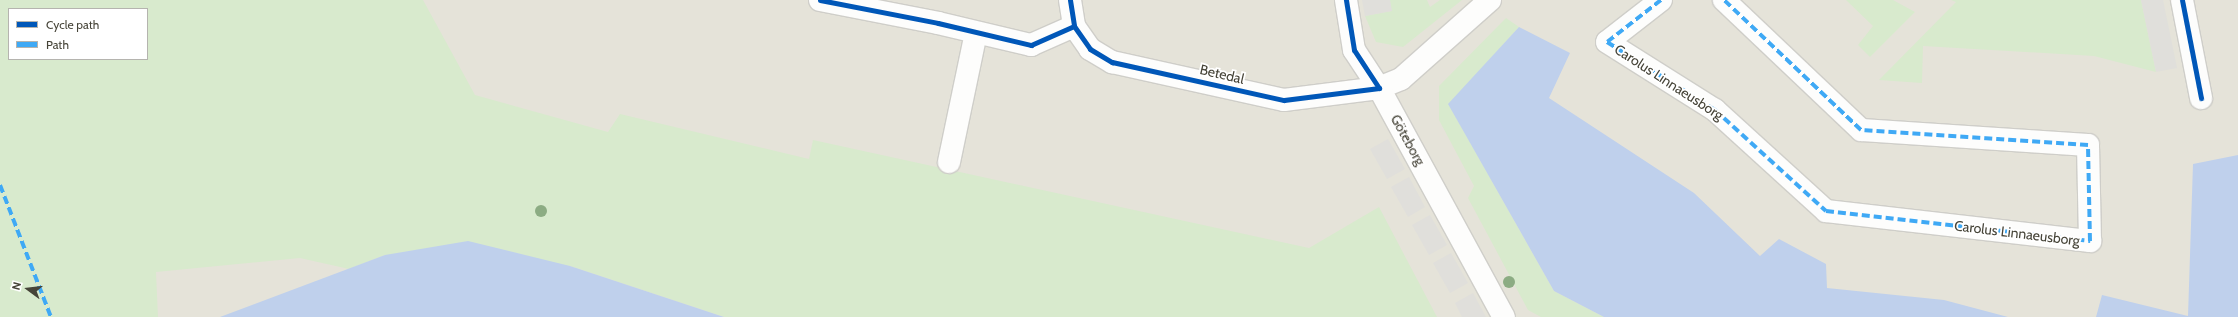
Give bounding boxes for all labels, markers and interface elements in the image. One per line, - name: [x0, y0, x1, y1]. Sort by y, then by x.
- legend: [8, 8, 148, 60]
- text: Cycle path: [46, 17, 99, 32]
- text: Path: [46, 37, 69, 52]
- street label: Carolus Linnaeusborg: [1611, 41, 1727, 123]
- street label: Betedal: [1198, 61, 1246, 87]
- street label: Göteborg: [1387, 112, 1429, 168]
- street label: Carolus Linnaeusborg: [1953, 217, 2081, 249]
- north arrow: [8, 269, 48, 309]
- text: N: [9, 280, 24, 291]

